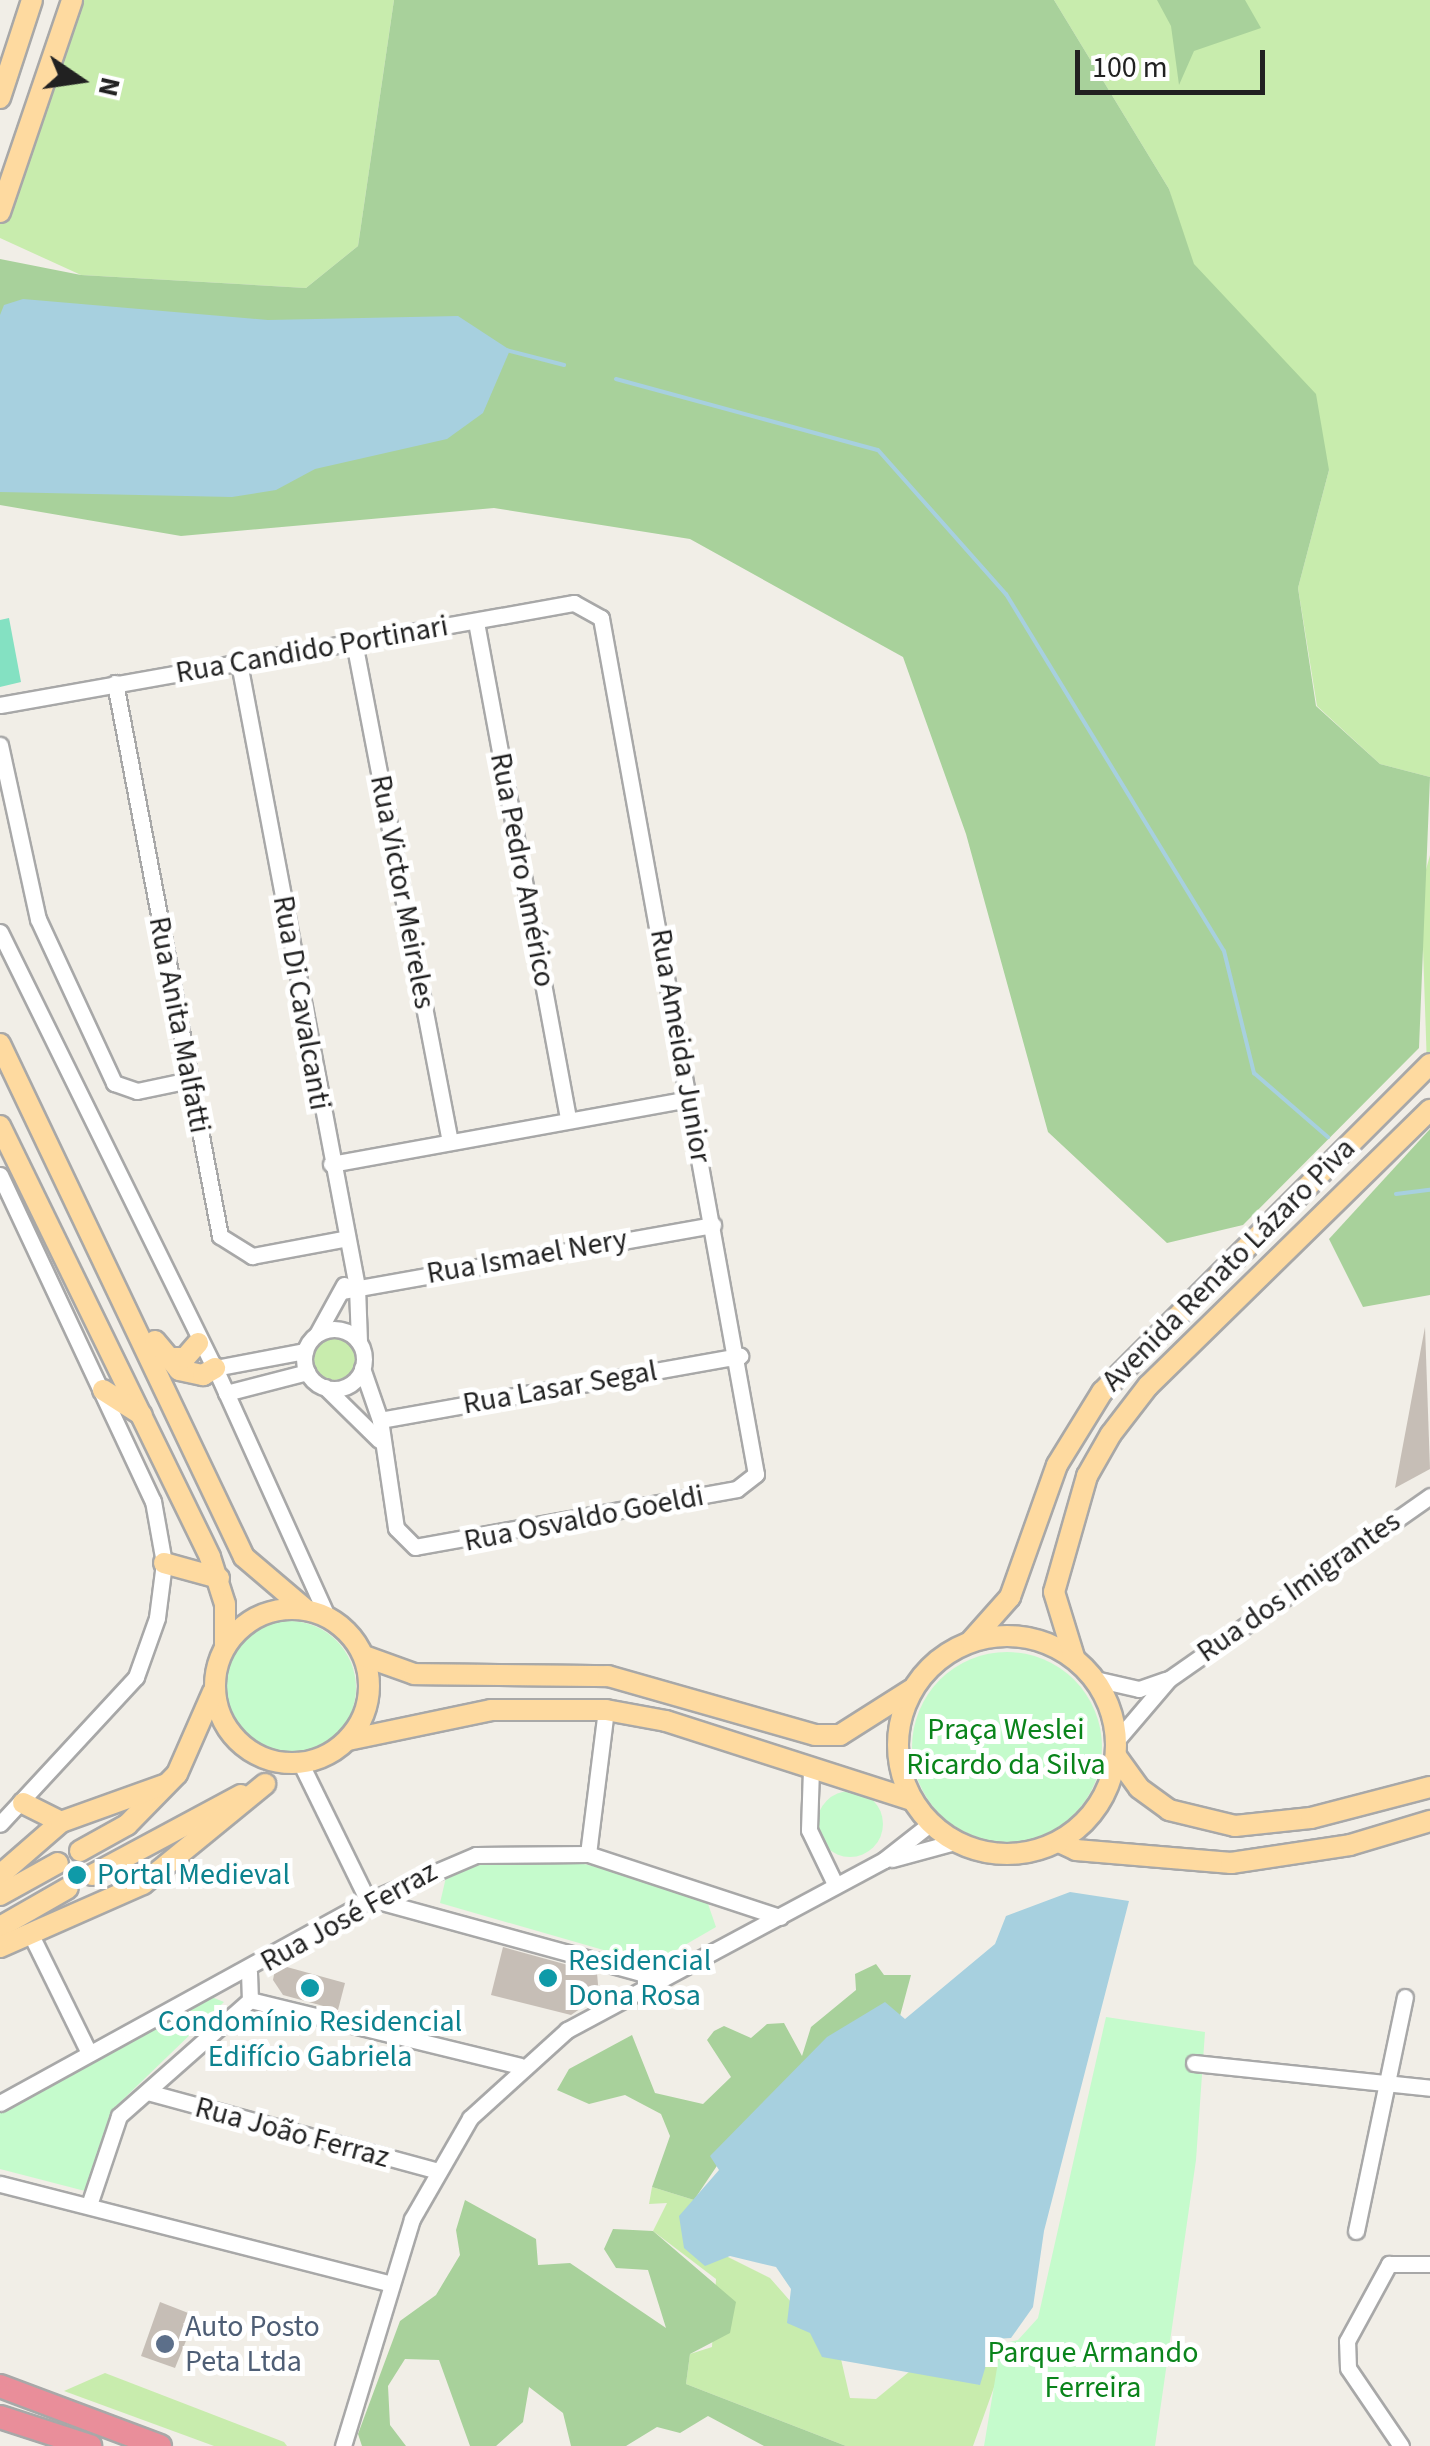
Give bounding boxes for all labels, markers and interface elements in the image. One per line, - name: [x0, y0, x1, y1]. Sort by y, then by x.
- north arrow: [30, 30, 130, 130]
- scale bar: [1080, 30, 1270, 92]
- text: 100 m: [1092, 46, 1168, 89]
- text: N: [88, 73, 131, 100]
- street label: Rua Candido Portinari: [173, 608, 451, 692]
- street label: Rua Pedro Américo: [482, 750, 562, 990]
- street label: Rua Victor Meireles: [362, 772, 442, 1012]
- street label: Rua Di Cavalcanti: [264, 893, 338, 1113]
- street label: Rua Anita Malfatti: [140, 914, 218, 1136]
- street label: Rua Ameida Junior: [642, 926, 718, 1166]
- street label: Avenida Renato Lázaro Piva: [1095, 1131, 1363, 1399]
- street label: Rua Ismael Nery: [424, 1222, 630, 1292]
- street label: Rua Lasar Segal: [460, 1353, 660, 1423]
- street label: Rua Osvaldo Goeldi: [461, 1478, 707, 1560]
- street label: Rua dos Imigrantes: [1191, 1504, 1407, 1670]
- park label: Praça Weslei Ricardo da Silva: [906, 1712, 1106, 1782]
- street label: Rua José Ferraz: [255, 1854, 443, 1980]
- place label: Portal Medieval: [97, 1857, 290, 1893]
- marker: Portal Medieval: [66, 1864, 88, 1886]
- place label: Residencial Dona Rosa: [568, 1943, 711, 2014]
- marker: Residencial Dona Rosa: [537, 1967, 559, 1989]
- marker: Condomínio Residencial Edifício Gabriela: [299, 1977, 321, 1999]
- place label: Condomínio Residencial Edifício Gabriela: [158, 2004, 462, 2074]
- street label: Rua João Ferraz: [191, 2090, 393, 2176]
- place label: Auto Posto Peta Ltda: [185, 2309, 320, 2380]
- marker: Auto Posto Peta Ltda: [154, 2333, 176, 2355]
- park label: Parque Armando Ferreira: [988, 2335, 1198, 2406]

